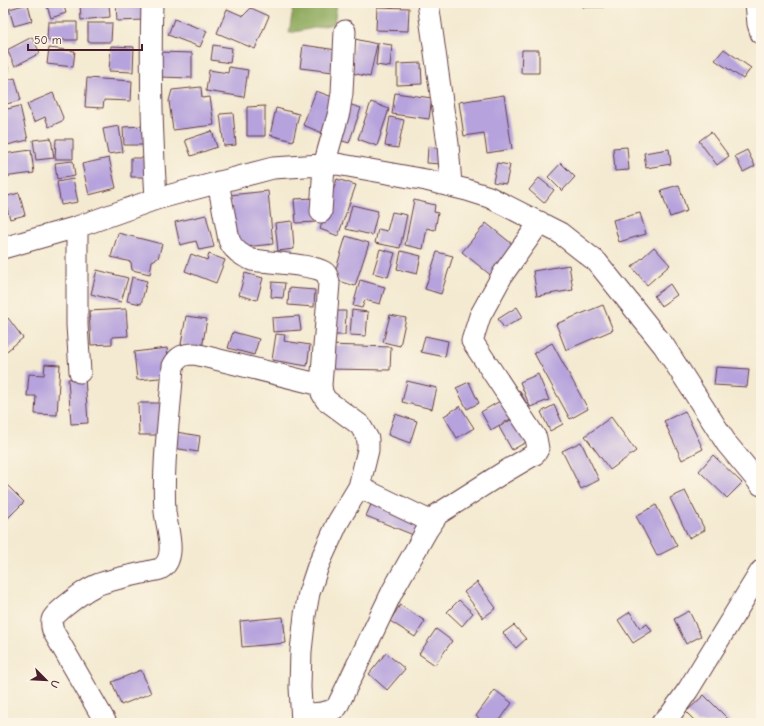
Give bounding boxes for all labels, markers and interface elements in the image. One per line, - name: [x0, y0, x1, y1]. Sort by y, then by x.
- scale bar: [28, 26, 142, 52]
- text: 50 m: [34, 33, 62, 47]
- north arrow: [26, 660, 66, 700]
- text: U: [47, 678, 62, 690]

